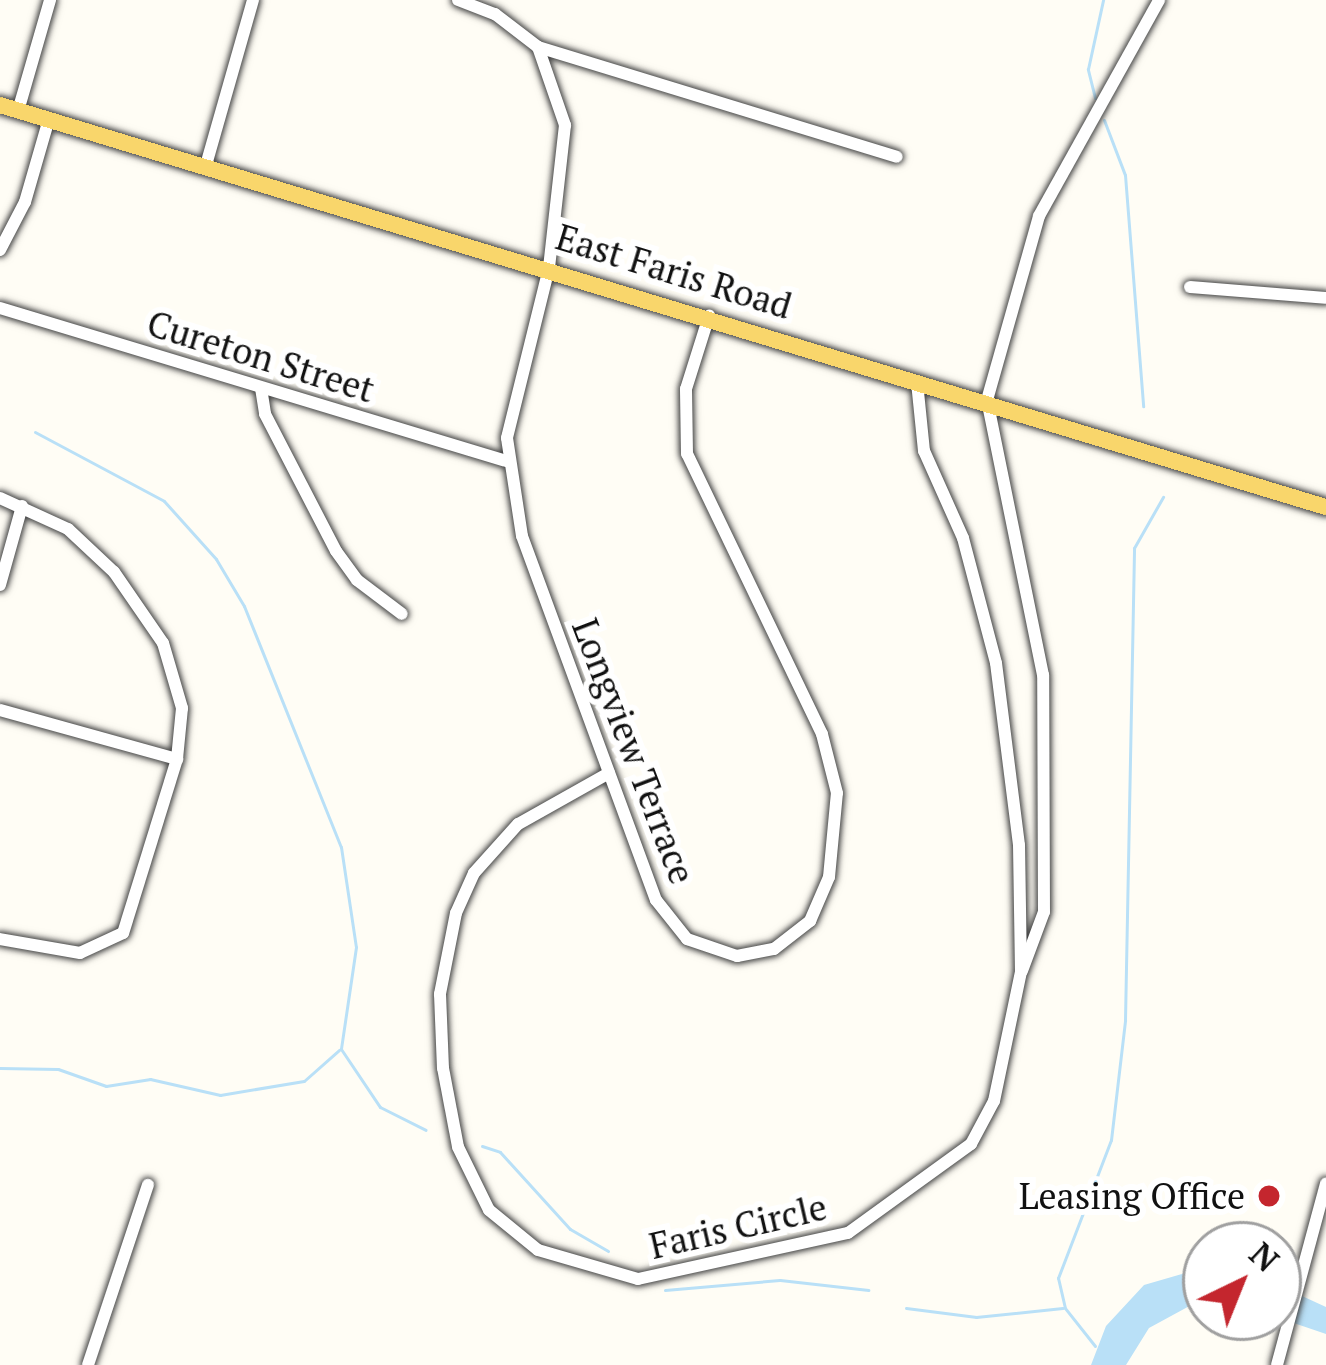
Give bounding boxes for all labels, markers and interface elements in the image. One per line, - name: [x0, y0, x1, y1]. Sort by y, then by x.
- street label: East Faris Road: [551, 215, 797, 327]
- street label: Cureton Street: [142, 301, 380, 411]
- street label: Longview Terrace: [564, 612, 704, 890]
- place label: Leasing Office: [1019, 1174, 1245, 1218]
- marker: Leasing Office: [1256, 1183, 1282, 1209]
- street label: Faris Circle: [645, 1185, 831, 1267]
- north arrow: [1182, 1221, 1302, 1341]
- text: N: [1241, 1232, 1289, 1281]

